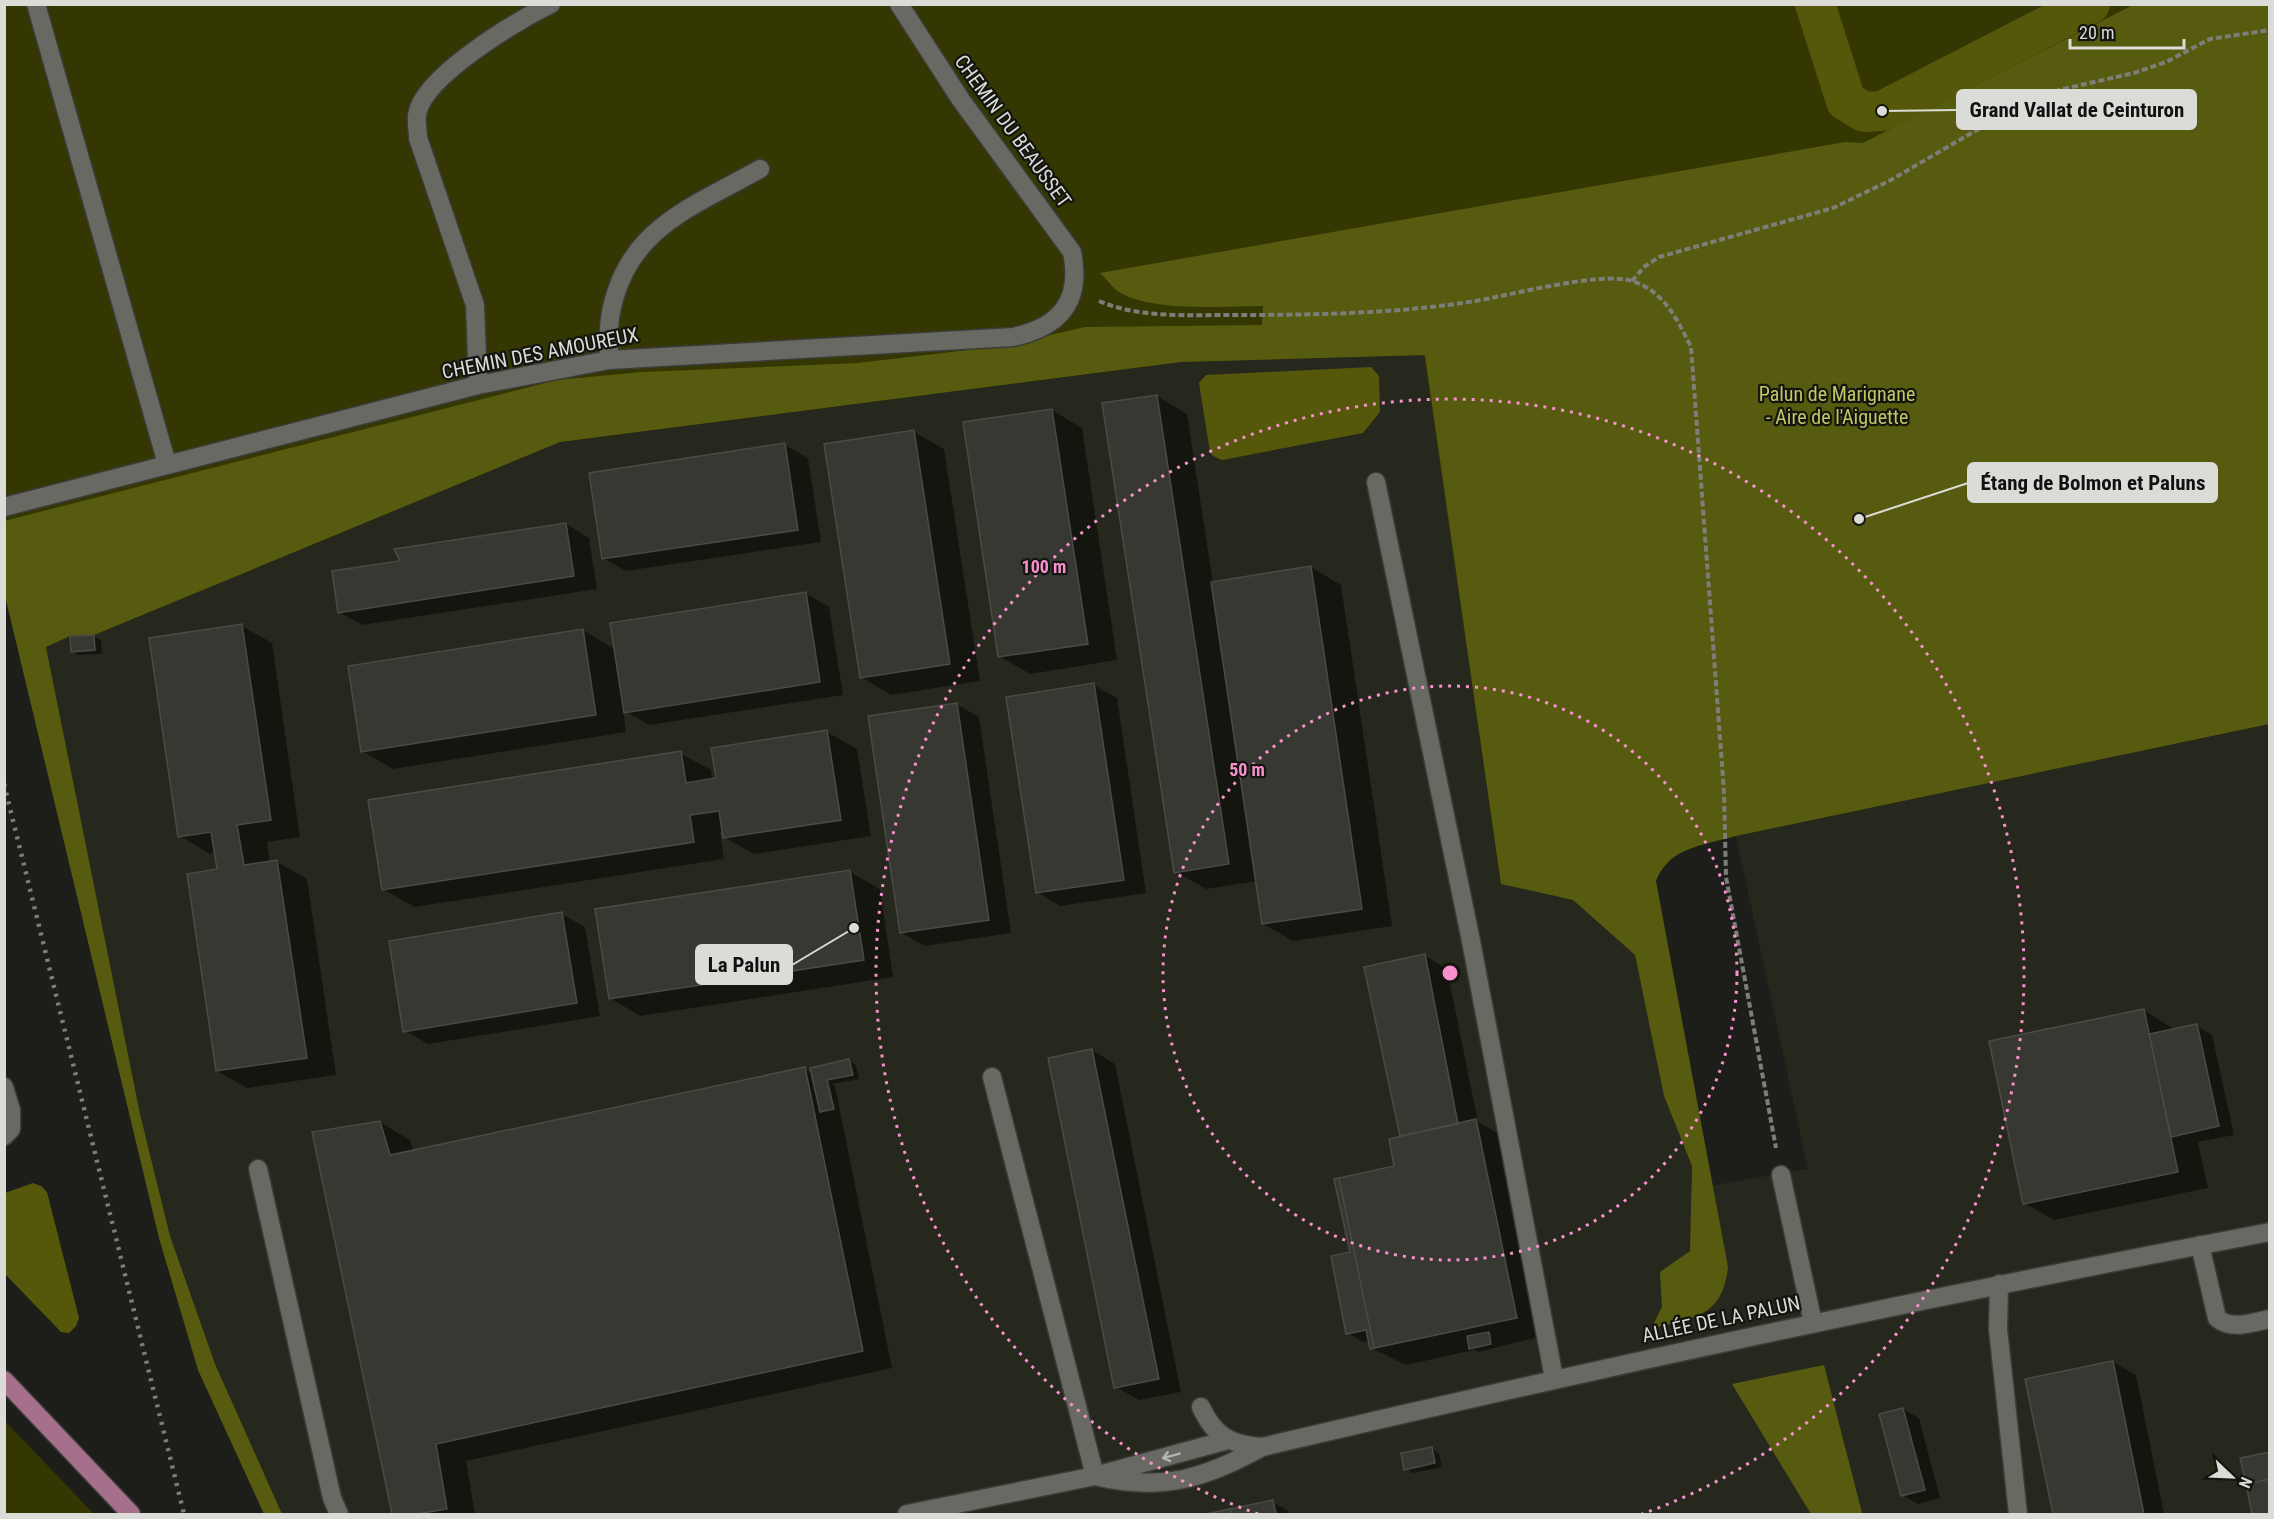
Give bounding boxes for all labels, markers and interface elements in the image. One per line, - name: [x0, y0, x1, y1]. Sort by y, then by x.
- scale bar: [2070, 12, 2184, 50]
- text: 20 m: [2079, 22, 2114, 43]
- street label: CHEMIN DU BEAUSSET: [950, 50, 1076, 212]
- callout: Grand Vallat de Ceinturon: [1957, 90, 2196, 129]
- text: Grand Vallat de Ceinturon: [1970, 98, 2184, 122]
- street label: CHEMIN DES AMOUREUX: [440, 322, 640, 384]
- park label: Palun de Marignane - Aire de l'Aiguette: [1759, 382, 1915, 429]
- callout: Étang de Bolmon et Paluns: [1968, 463, 2217, 502]
- text: Étang de Bolmon et Paluns: [1981, 471, 2205, 495]
- text: 100 m: [1022, 556, 1066, 577]
- text: 50 m: [1229, 759, 1265, 780]
- callout: La Palun: [696, 945, 792, 984]
- text: La Palun: [708, 953, 780, 977]
- centre of rings: [1440, 963, 1460, 983]
- street label: ALLÉE DE LA PALUN: [1640, 1291, 1802, 1347]
- north arrow: [2202, 1447, 2262, 1507]
- one-way arrow: [1162, 1450, 1181, 1462]
- text: N: [2235, 1474, 2256, 1491]

